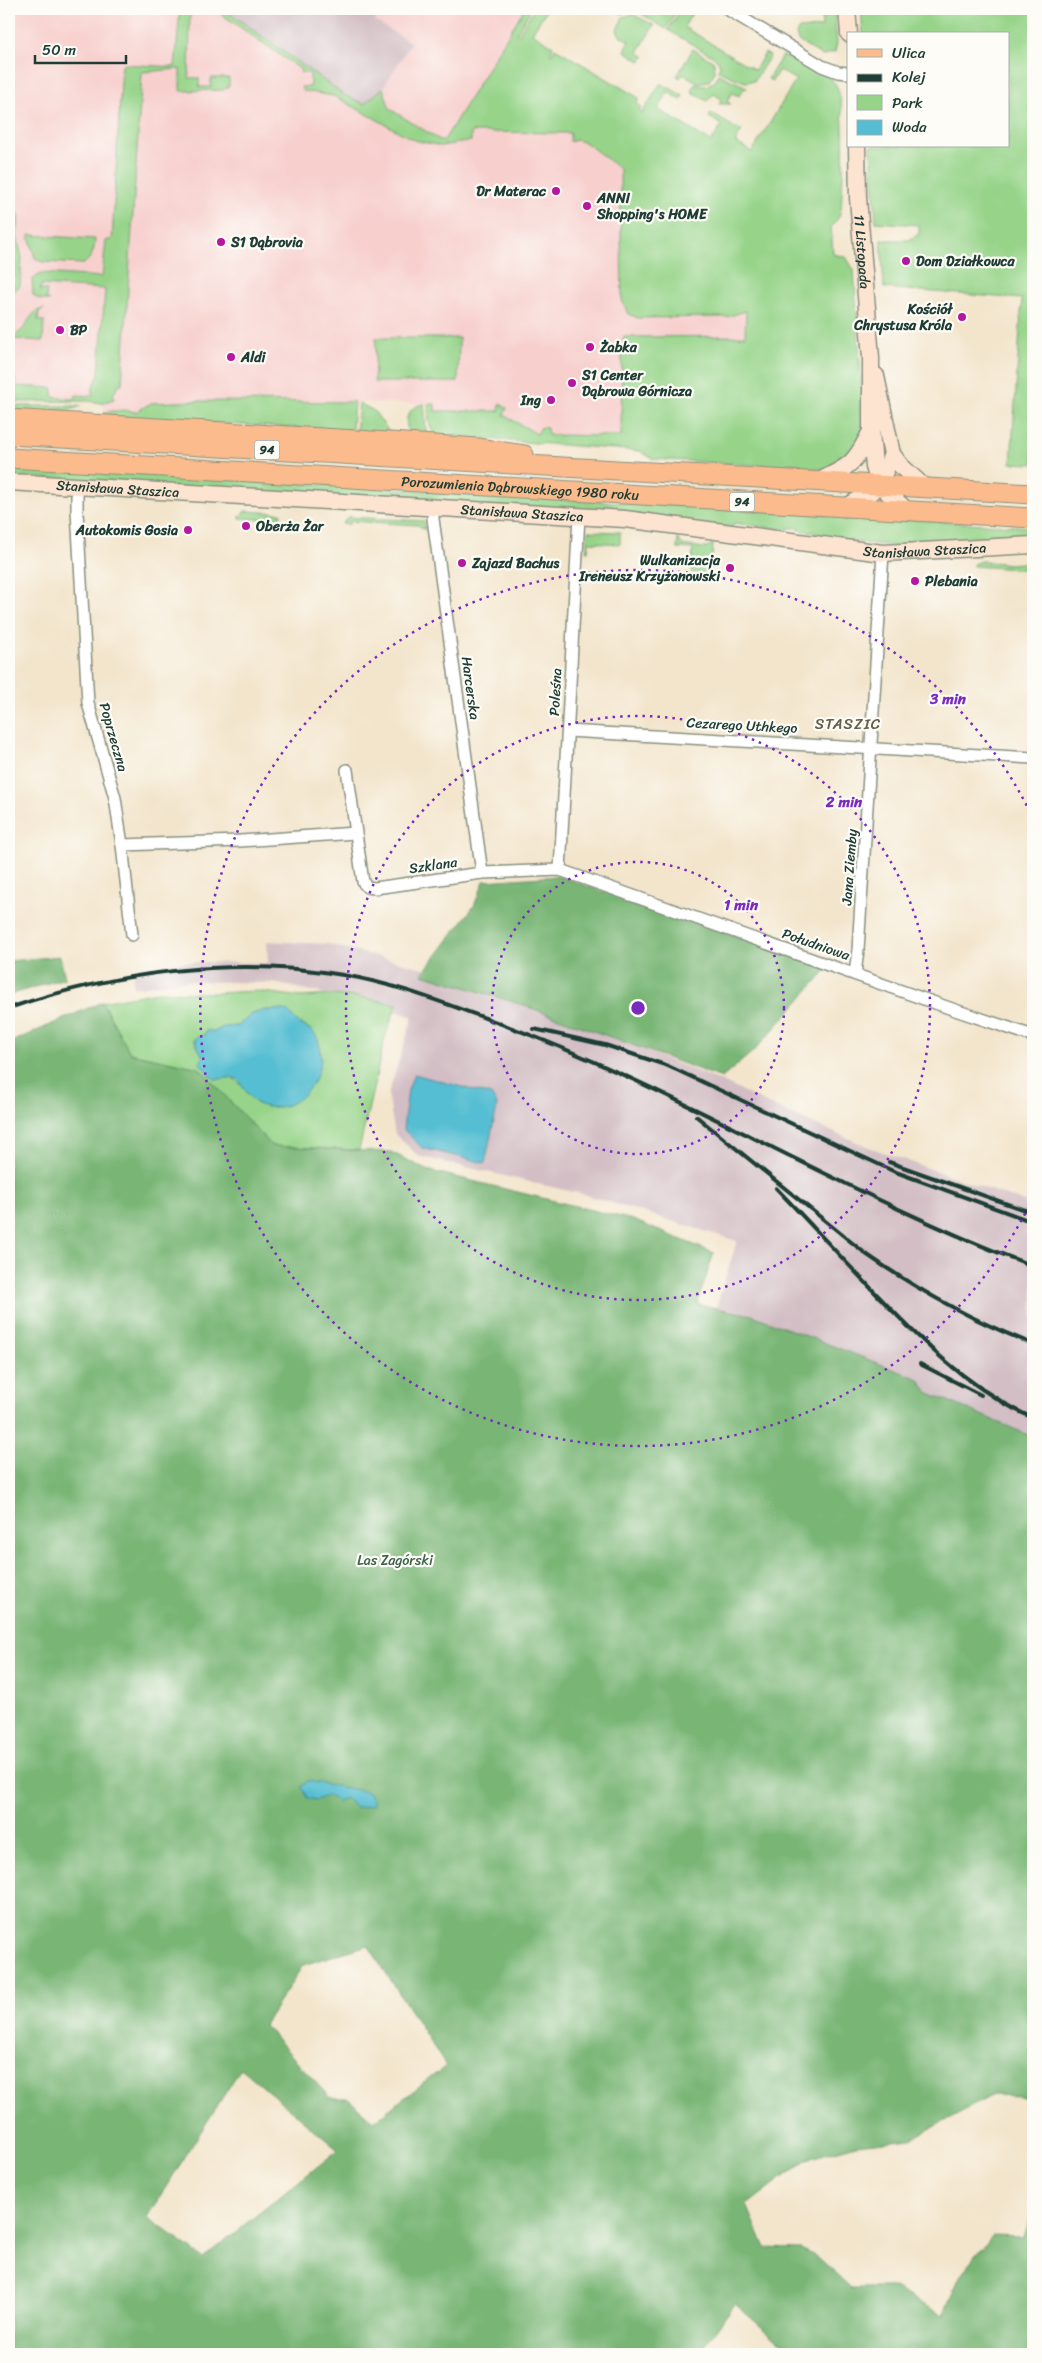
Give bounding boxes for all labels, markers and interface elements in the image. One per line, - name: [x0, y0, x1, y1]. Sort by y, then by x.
- scale bar: [35, 32, 126, 64]
- legend: [847, 32, 1010, 148]
- text: 50 m: [42, 37, 77, 63]
- text: Ulica: [892, 40, 926, 66]
- text: Kolej: [892, 64, 926, 90]
- text: Park: [892, 90, 923, 116]
- text: Woda: [892, 114, 927, 140]
- place label: Dr Materac: [476, 179, 547, 204]
- marker: Dr Materac: [550, 185, 562, 197]
- place label: ANNI Shopping's HOME: [596, 186, 708, 227]
- marker: ANNI Shopping's HOME: [581, 200, 593, 212]
- street label: 11 Listopada: [846, 214, 877, 290]
- place label: S1 Dąbrovia: [230, 230, 304, 255]
- marker: S1 Dąbrovia: [215, 236, 227, 248]
- place label: Dom Działkowca: [916, 249, 1016, 274]
- marker: Dom Działkowca: [900, 255, 912, 267]
- place label: Kościół Chrystusa Króla: [853, 297, 953, 338]
- marker: Kościół Chrystusa Króla: [956, 311, 968, 323]
- place label: BP: [70, 318, 88, 343]
- marker: BP: [54, 324, 66, 336]
- place label: Żabka: [599, 335, 638, 360]
- marker: Żabka: [584, 341, 596, 353]
- place label: Aldi: [240, 345, 267, 370]
- marker: Aldi: [225, 351, 237, 363]
- place label: S1 Center Dąbrowa Górnicza: [581, 363, 692, 404]
- marker: S1 Center Dąbrowa Górnicza: [566, 377, 578, 389]
- place label: Ing: [520, 388, 542, 413]
- marker: Ing: [545, 394, 557, 406]
- road number: 94: [254, 440, 280, 460]
- street label: Porozumienia Dąbrowskiego 1980 roku: [400, 469, 640, 508]
- street label: Stanisława Staszica: [55, 473, 180, 505]
- road number: 94: [730, 492, 754, 512]
- street label: Stanisława Staszica: [460, 497, 584, 529]
- place label: Oberża Żar: [255, 514, 325, 539]
- place label: Autokomis Gosia: [75, 518, 178, 543]
- marker: Oberża Żar: [240, 520, 252, 532]
- marker: Autokomis Gosia: [182, 524, 194, 536]
- street label: Stanisława Staszica: [861, 536, 987, 566]
- place label: Wulkanizacja Ireneusz Krzyżanowski: [578, 548, 721, 589]
- place label: Zajazd Bachus: [471, 551, 560, 576]
- marker: Zajazd Bachus: [456, 557, 468, 569]
- marker: Wulkanizacja Ireneusz Krzyżanowski: [724, 562, 736, 574]
- place label: Plebania: [925, 569, 978, 594]
- marker: Plebania: [909, 575, 921, 587]
- street label: Harcerska: [454, 655, 487, 721]
- street label: Poleśna: [542, 667, 569, 717]
- text: 3 min: [929, 686, 967, 712]
- street label: Poprzeczna: [92, 700, 135, 775]
- street label: Cezarego Uthkego: [686, 710, 798, 741]
- district label: STASZIC: [815, 711, 881, 737]
- text: 2 min: [825, 789, 863, 815]
- street label: Jana Ziemby: [834, 827, 865, 907]
- street label: Szklana: [407, 850, 460, 881]
- text: 1 min: [724, 892, 759, 918]
- street label: Południowa: [779, 921, 854, 968]
- centre of rings: [629, 999, 647, 1017]
- park label: Las Zagórski: [357, 1548, 434, 1573]

